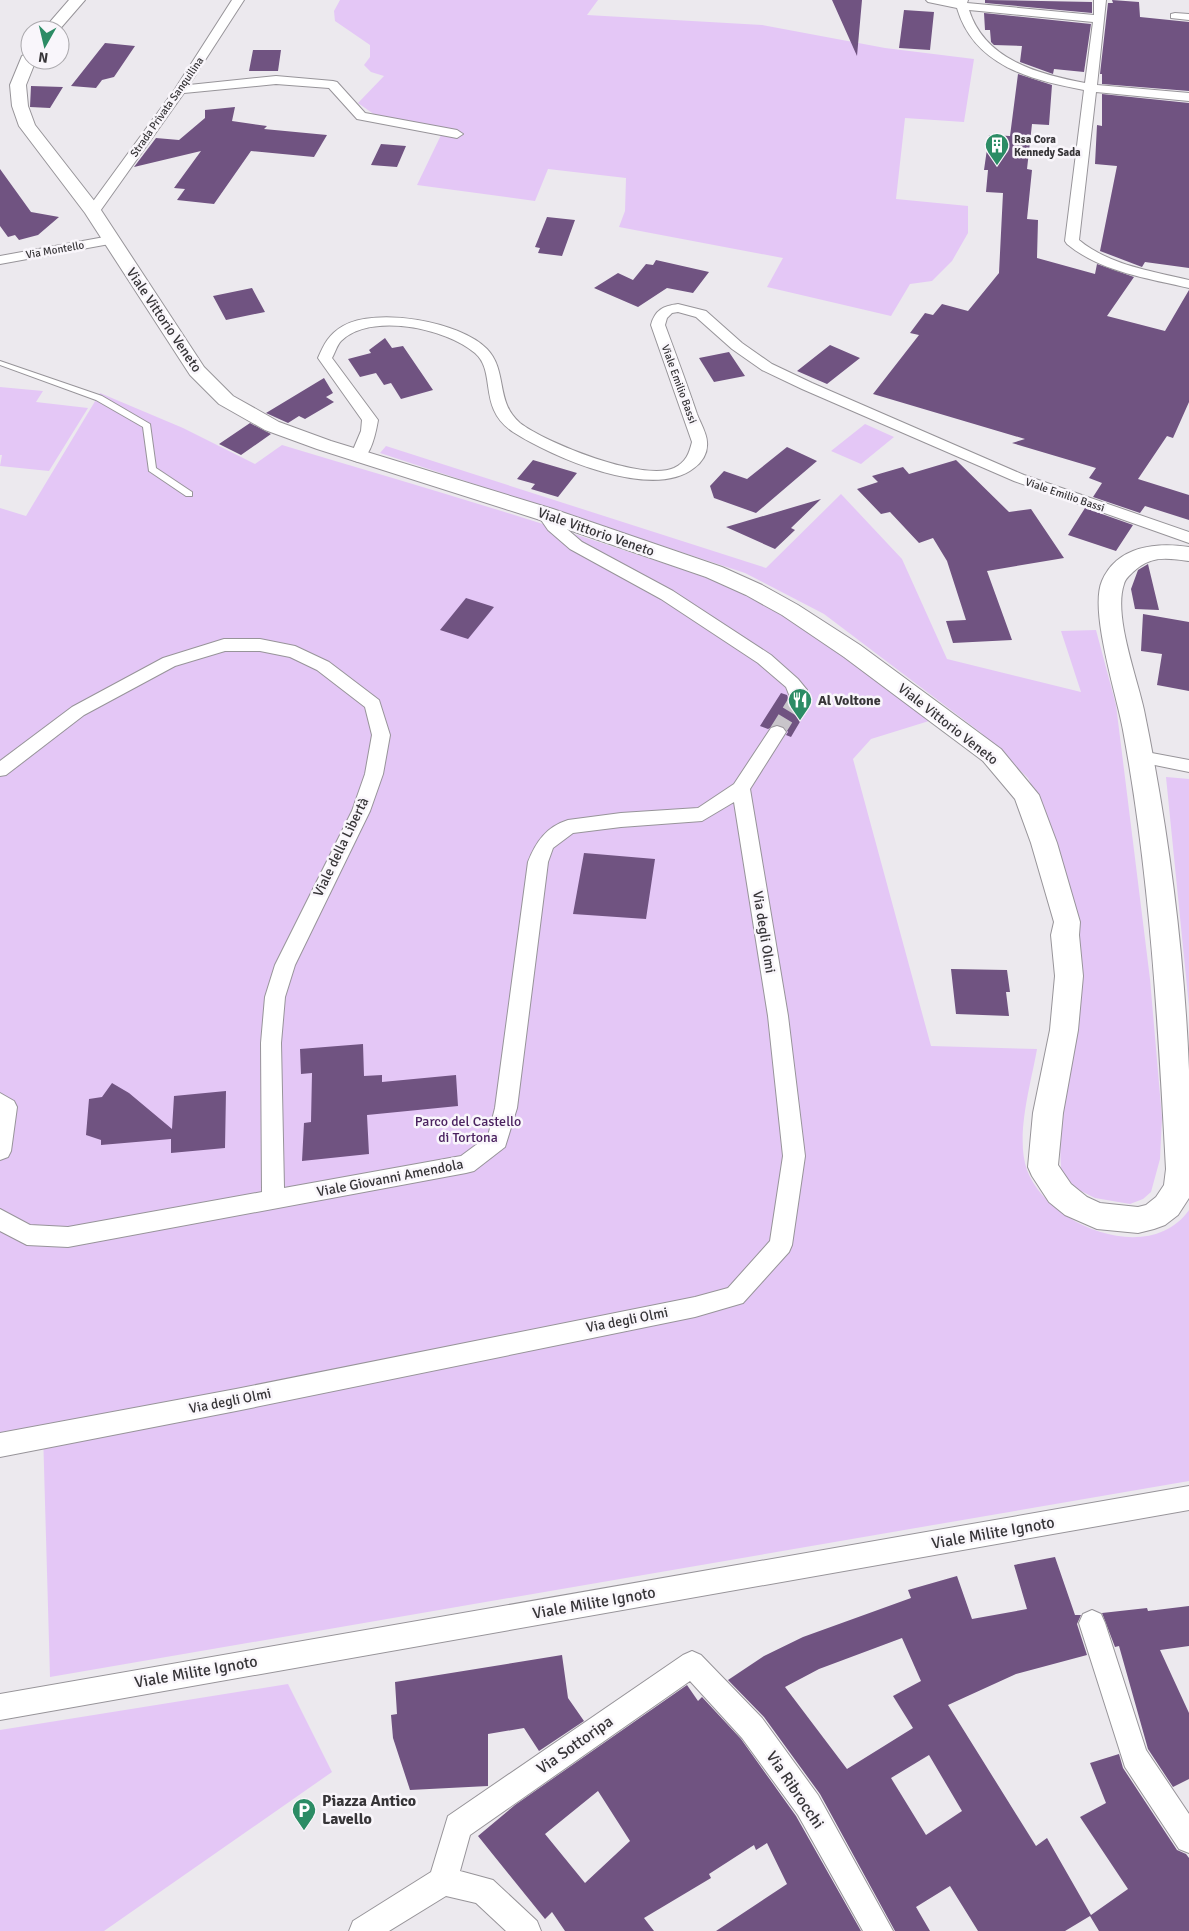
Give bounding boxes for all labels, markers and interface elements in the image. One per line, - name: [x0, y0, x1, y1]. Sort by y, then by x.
- north arrow: [20, 20, 70, 70]
- text: N: [37, 48, 49, 66]
- street label: Strada Privata Sanquilina: [128, 54, 207, 159]
- building icon: Rsa Cora Kennedy Sada: [984, 132, 1010, 166]
- place label: Rsa Cora Kennedy Sada: [1014, 133, 1081, 159]
- street label: Via Montello: [25, 238, 86, 262]
- street label: Viale Vittorio Veneto: [123, 265, 205, 375]
- street label: Viale Emilio Bassi: [659, 343, 699, 425]
- street label: Viale Emilio Bassi: [1024, 475, 1106, 515]
- street label: Viale Vittorio Veneto: [535, 504, 657, 560]
- street label: Viale Vittorio Veneto: [895, 680, 1001, 768]
- restaurant icon: Al Voltone: [787, 687, 813, 721]
- place label: Al Voltone: [818, 692, 881, 709]
- street label: Viale della Libertà: [310, 795, 372, 899]
- street label: Via degli Olmi: [749, 890, 779, 974]
- park label: Parco del Castello di Tortona: [415, 1113, 521, 1146]
- street label: Viale Giovanni Amendola: [315, 1155, 465, 1201]
- street label: Via degli Olmi: [585, 1304, 669, 1336]
- street label: Via degli Olmi: [188, 1385, 272, 1417]
- street label: Viale Milite Ignoto: [930, 1512, 1056, 1554]
- street label: Viale Milite Ignoto: [531, 1582, 657, 1624]
- street label: Viale Milite Ignoto: [133, 1651, 259, 1693]
- street label: Via Sottoripa: [533, 1711, 617, 1779]
- street label: Via Ribrocchi: [762, 1747, 828, 1833]
- place label: Piazza Antico Lavello: [322, 1791, 416, 1829]
- parking icon: Piazza Antico Lavello: [291, 1797, 317, 1831]

